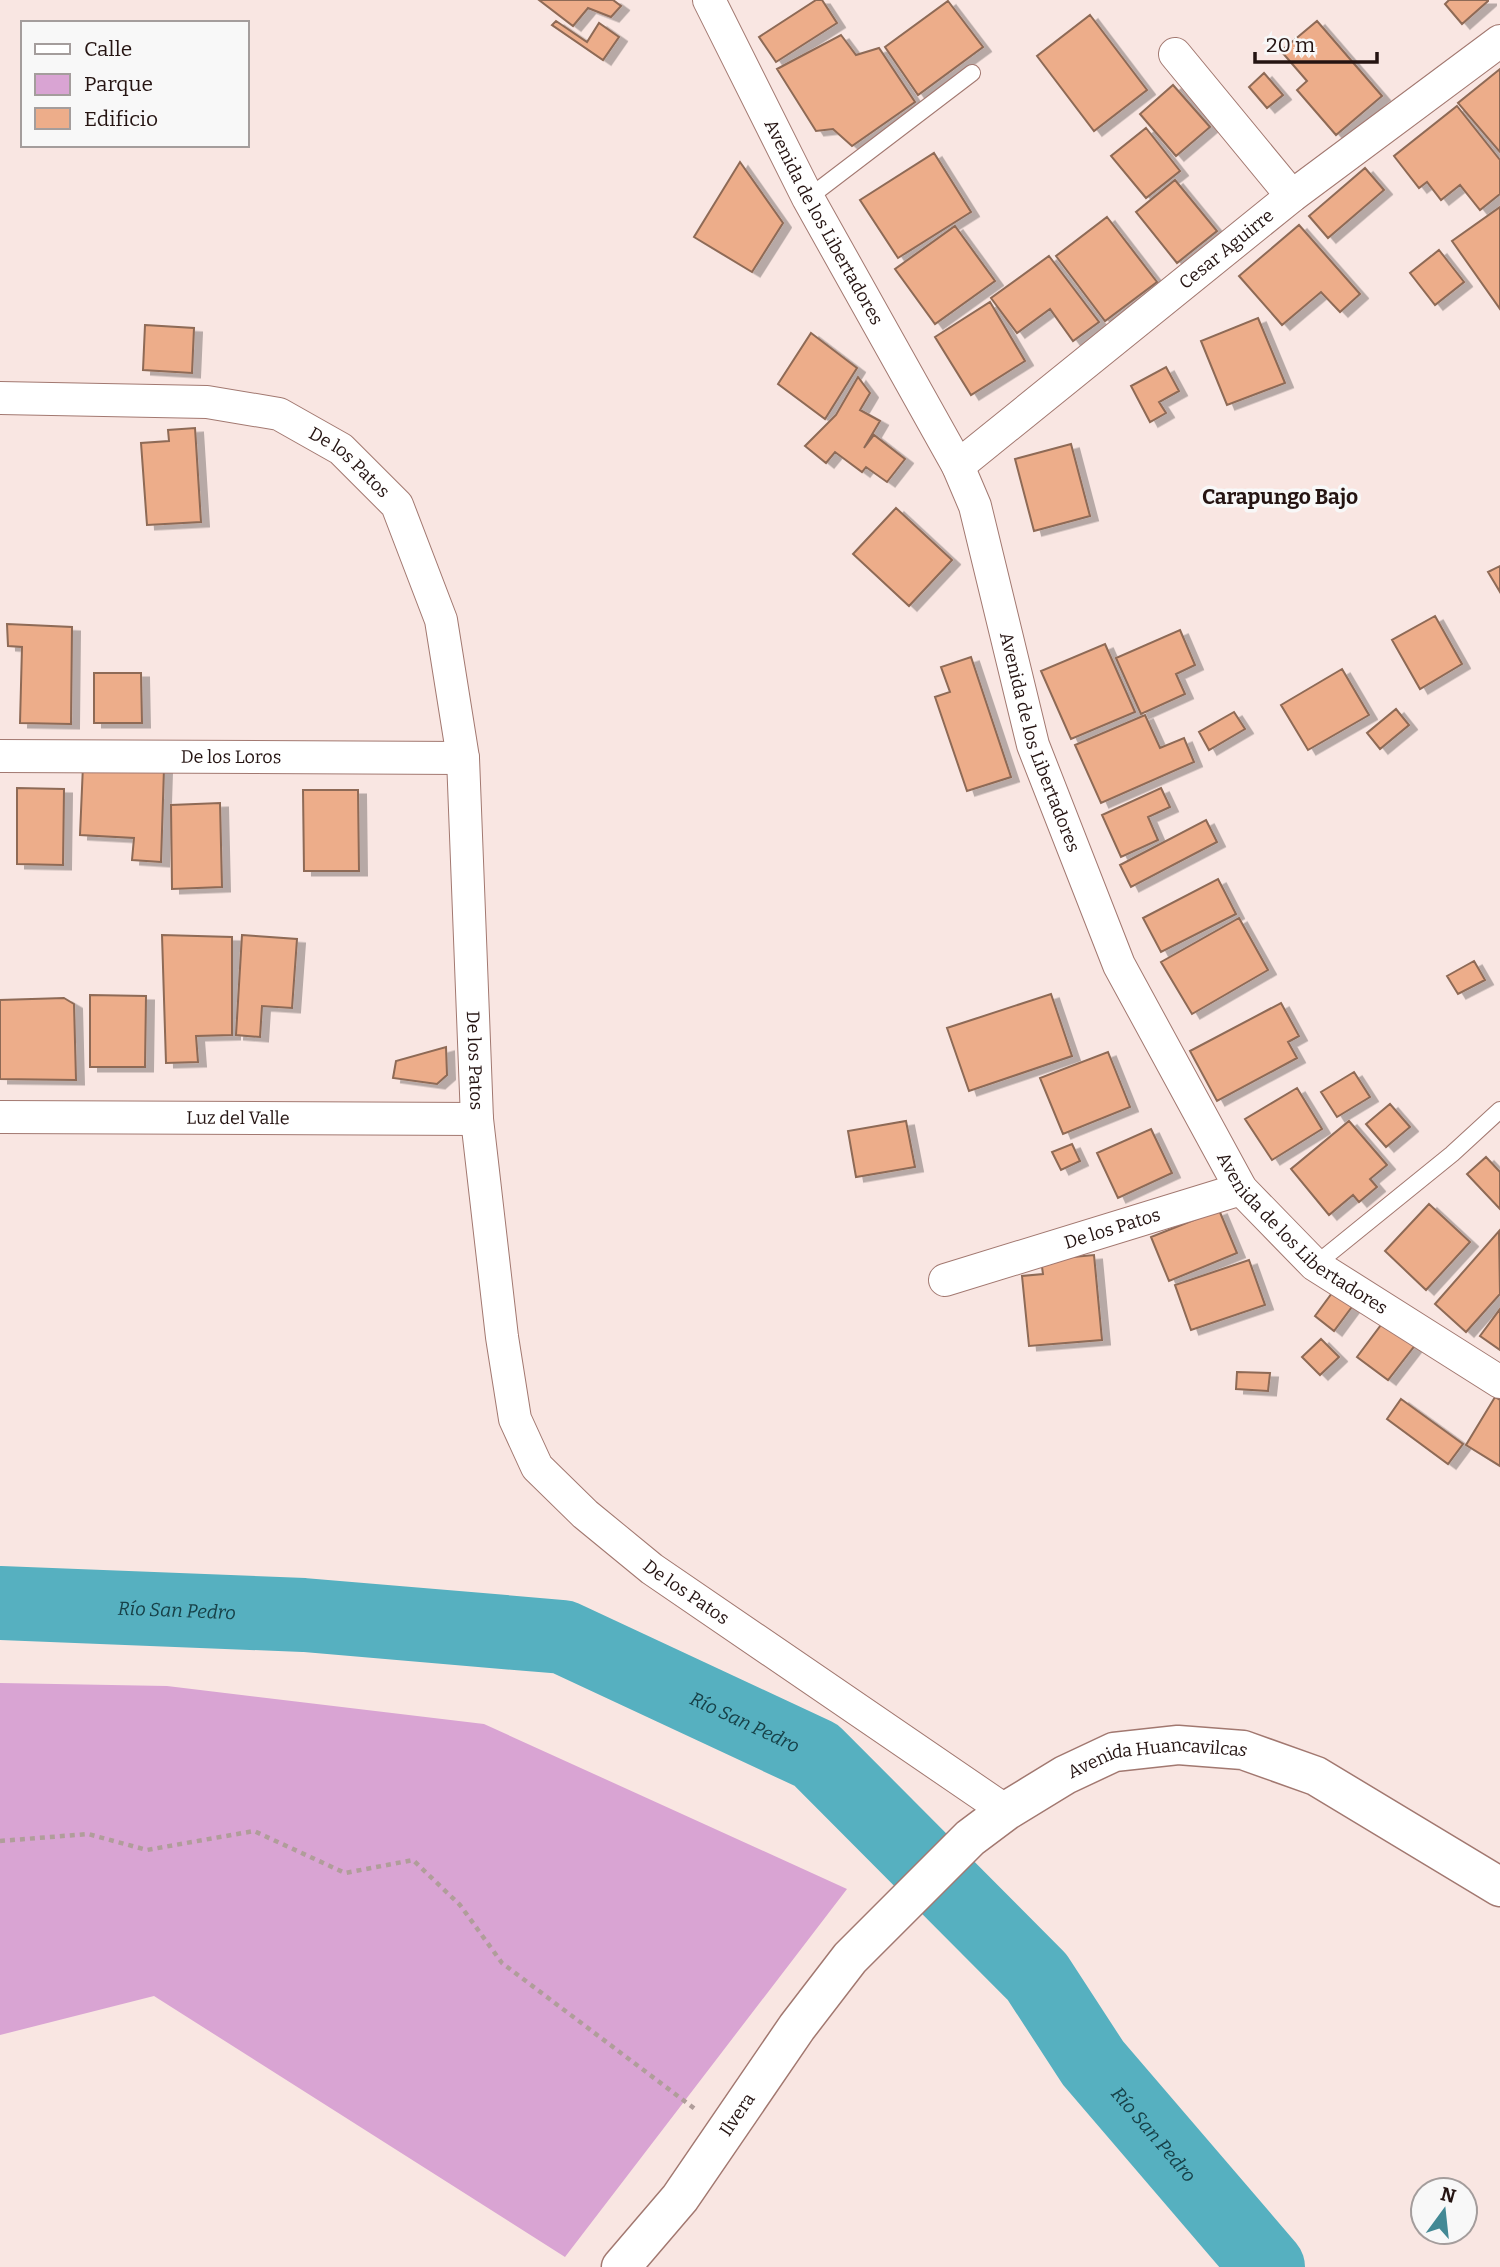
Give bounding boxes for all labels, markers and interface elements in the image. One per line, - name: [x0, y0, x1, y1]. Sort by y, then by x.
- legend: [21, 21, 248, 147]
- scale bar: [1255, 21, 1378, 65]
- text: 20 m: [1266, 32, 1315, 58]
- text: Calle: [84, 36, 132, 62]
- text: Parque: [84, 71, 153, 97]
- text: Edificio: [84, 106, 158, 132]
- street label: Avenida de los Libertadores: [760, 116, 888, 329]
- street label: Cesar Aguirre: [1175, 204, 1278, 294]
- street label: De los Patos: [305, 422, 394, 502]
- district label: Carapungo Bajo: [1202, 484, 1358, 510]
- street label: Avenida de los Libertadores: [995, 630, 1085, 855]
- street label: De los Loros: [181, 746, 281, 768]
- street label: De los Patos: [462, 1010, 488, 1111]
- street label: Luz del Valle: [186, 1107, 290, 1129]
- street label: Avenida de los Libertadores: [1212, 1148, 1392, 1319]
- street label: De los Patos: [1062, 1203, 1163, 1254]
- street label: De los Patos: [639, 1555, 733, 1629]
- water label: Río San Pedro: [117, 1597, 236, 1624]
- water label: Río San Pedro: [686, 1687, 803, 1758]
- street label: Avenida Huancavilcas: [1064, 1734, 1251, 1783]
- water label: Río San Pedro: [1107, 2082, 1201, 2187]
- street label: Ilvera: [715, 2089, 760, 2140]
- north arrow: [1409, 2176, 1479, 2246]
- text: N: [1438, 2182, 1459, 2208]

